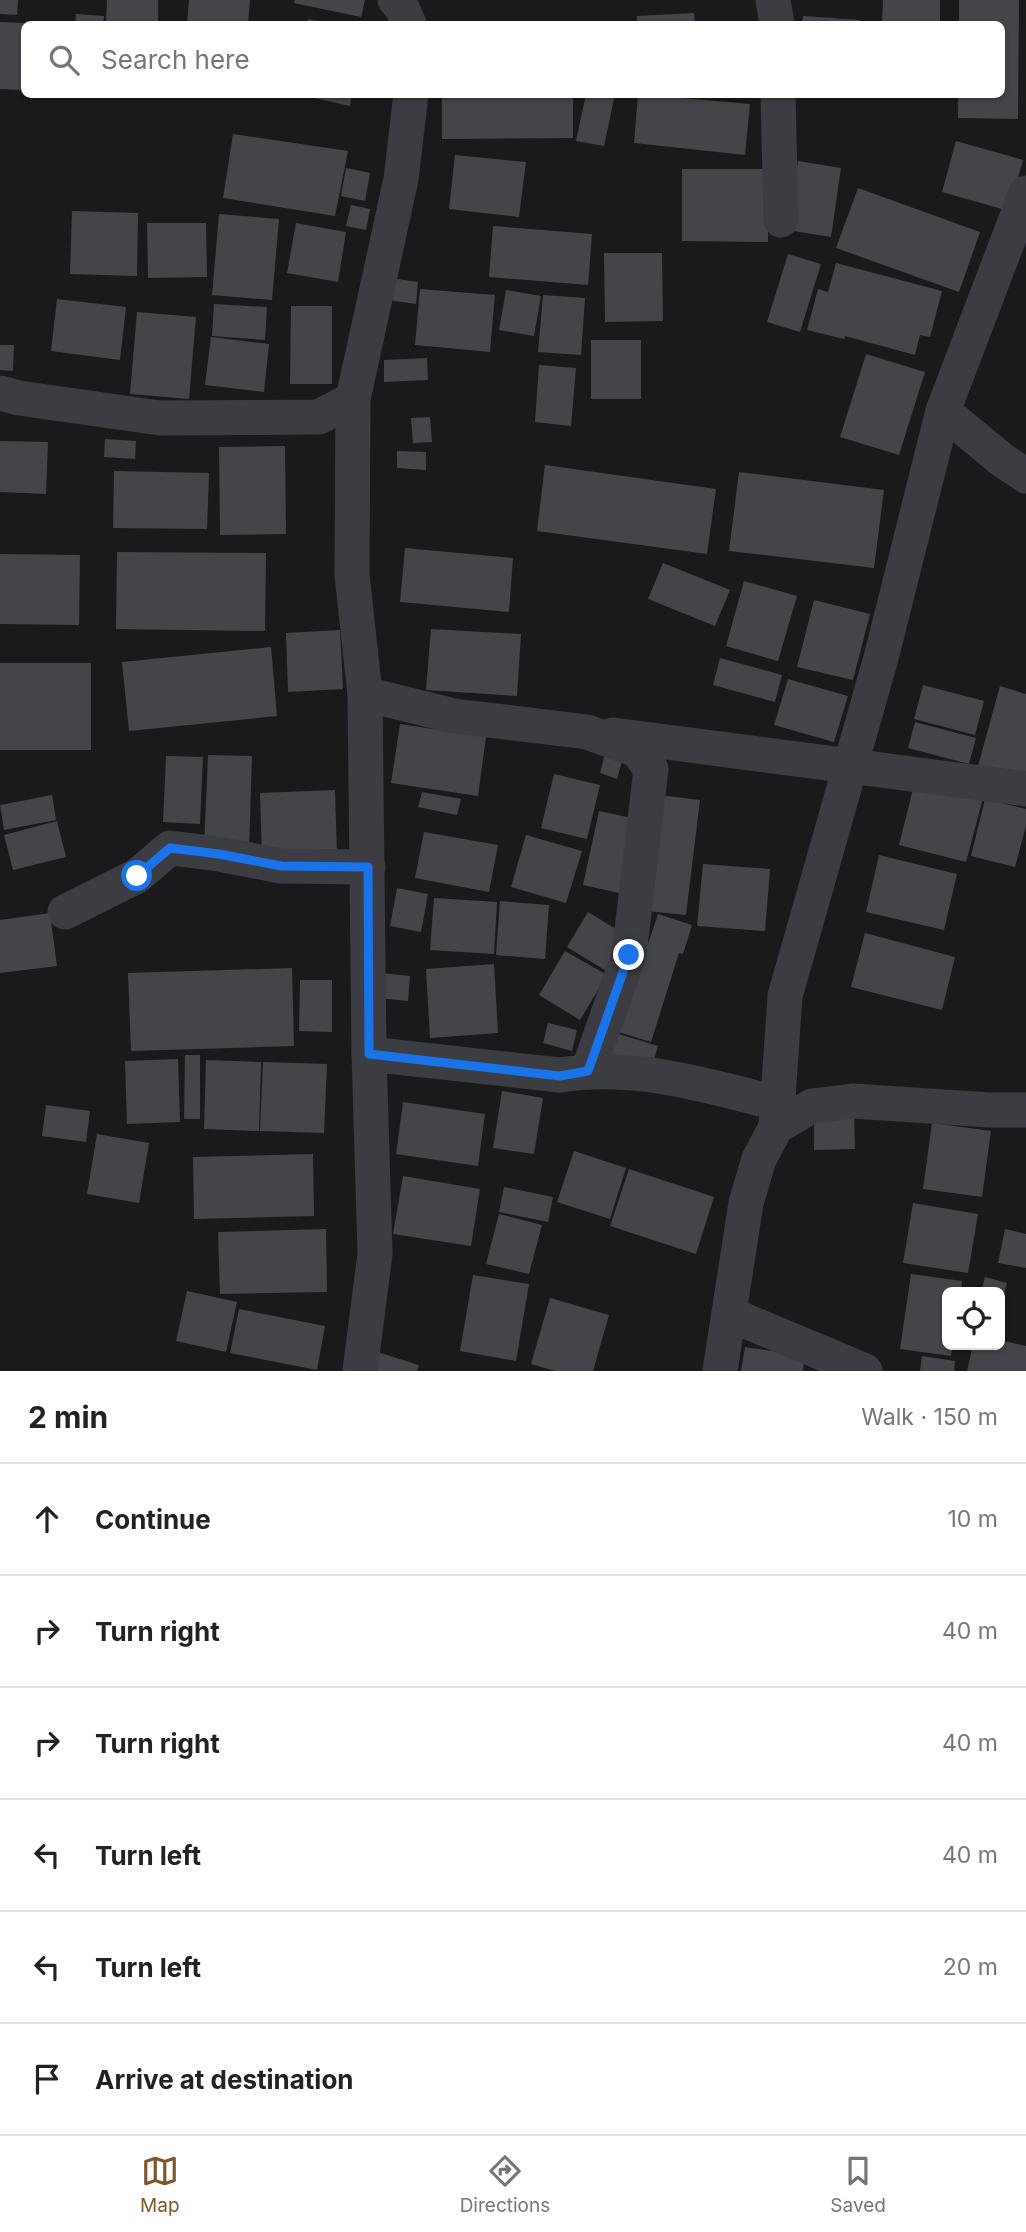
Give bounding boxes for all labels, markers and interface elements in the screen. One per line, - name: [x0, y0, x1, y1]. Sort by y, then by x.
- search box: [21, 21, 1005, 98]
- icon: search: [45, 41, 83, 79]
- text: Search here: [101, 44, 250, 75]
- route start: [121, 860, 152, 891]
- route end: [613, 939, 644, 970]
- map controls: [942, 1287, 1005, 1350]
- button: locate: [942, 1287, 1005, 1350]
- text: 2 min: [28, 1399, 108, 1435]
- text: Walk · 150 m: [861, 1403, 998, 1431]
- icon: ahead: [28, 1500, 66, 1538]
- text: Continue: [95, 1504, 211, 1535]
- text: 10 m: [948, 1505, 998, 1533]
- icon: right: [28, 1612, 66, 1650]
- text: Turn right: [95, 1616, 220, 1647]
- text: 40 m: [942, 1617, 998, 1645]
- icon: right: [28, 1724, 66, 1762]
- text: Turn right: [95, 1728, 220, 1759]
- text: 40 m: [942, 1729, 998, 1757]
- icon: left: [28, 1836, 66, 1874]
- text: Turn left: [95, 1840, 201, 1871]
- text: 40 m: [942, 1841, 998, 1869]
- icon: left: [28, 1948, 66, 1986]
- text: Turn left: [95, 1952, 201, 1983]
- text: 20 m: [943, 1953, 998, 1981]
- icon: arrive: [28, 2060, 66, 2098]
- text: Arrive at destination: [95, 2064, 354, 2095]
- tab: Map: [140, 2152, 180, 2217]
- tab: Directions: [460, 2152, 550, 2217]
- tab: Saved: [830, 2152, 886, 2217]

